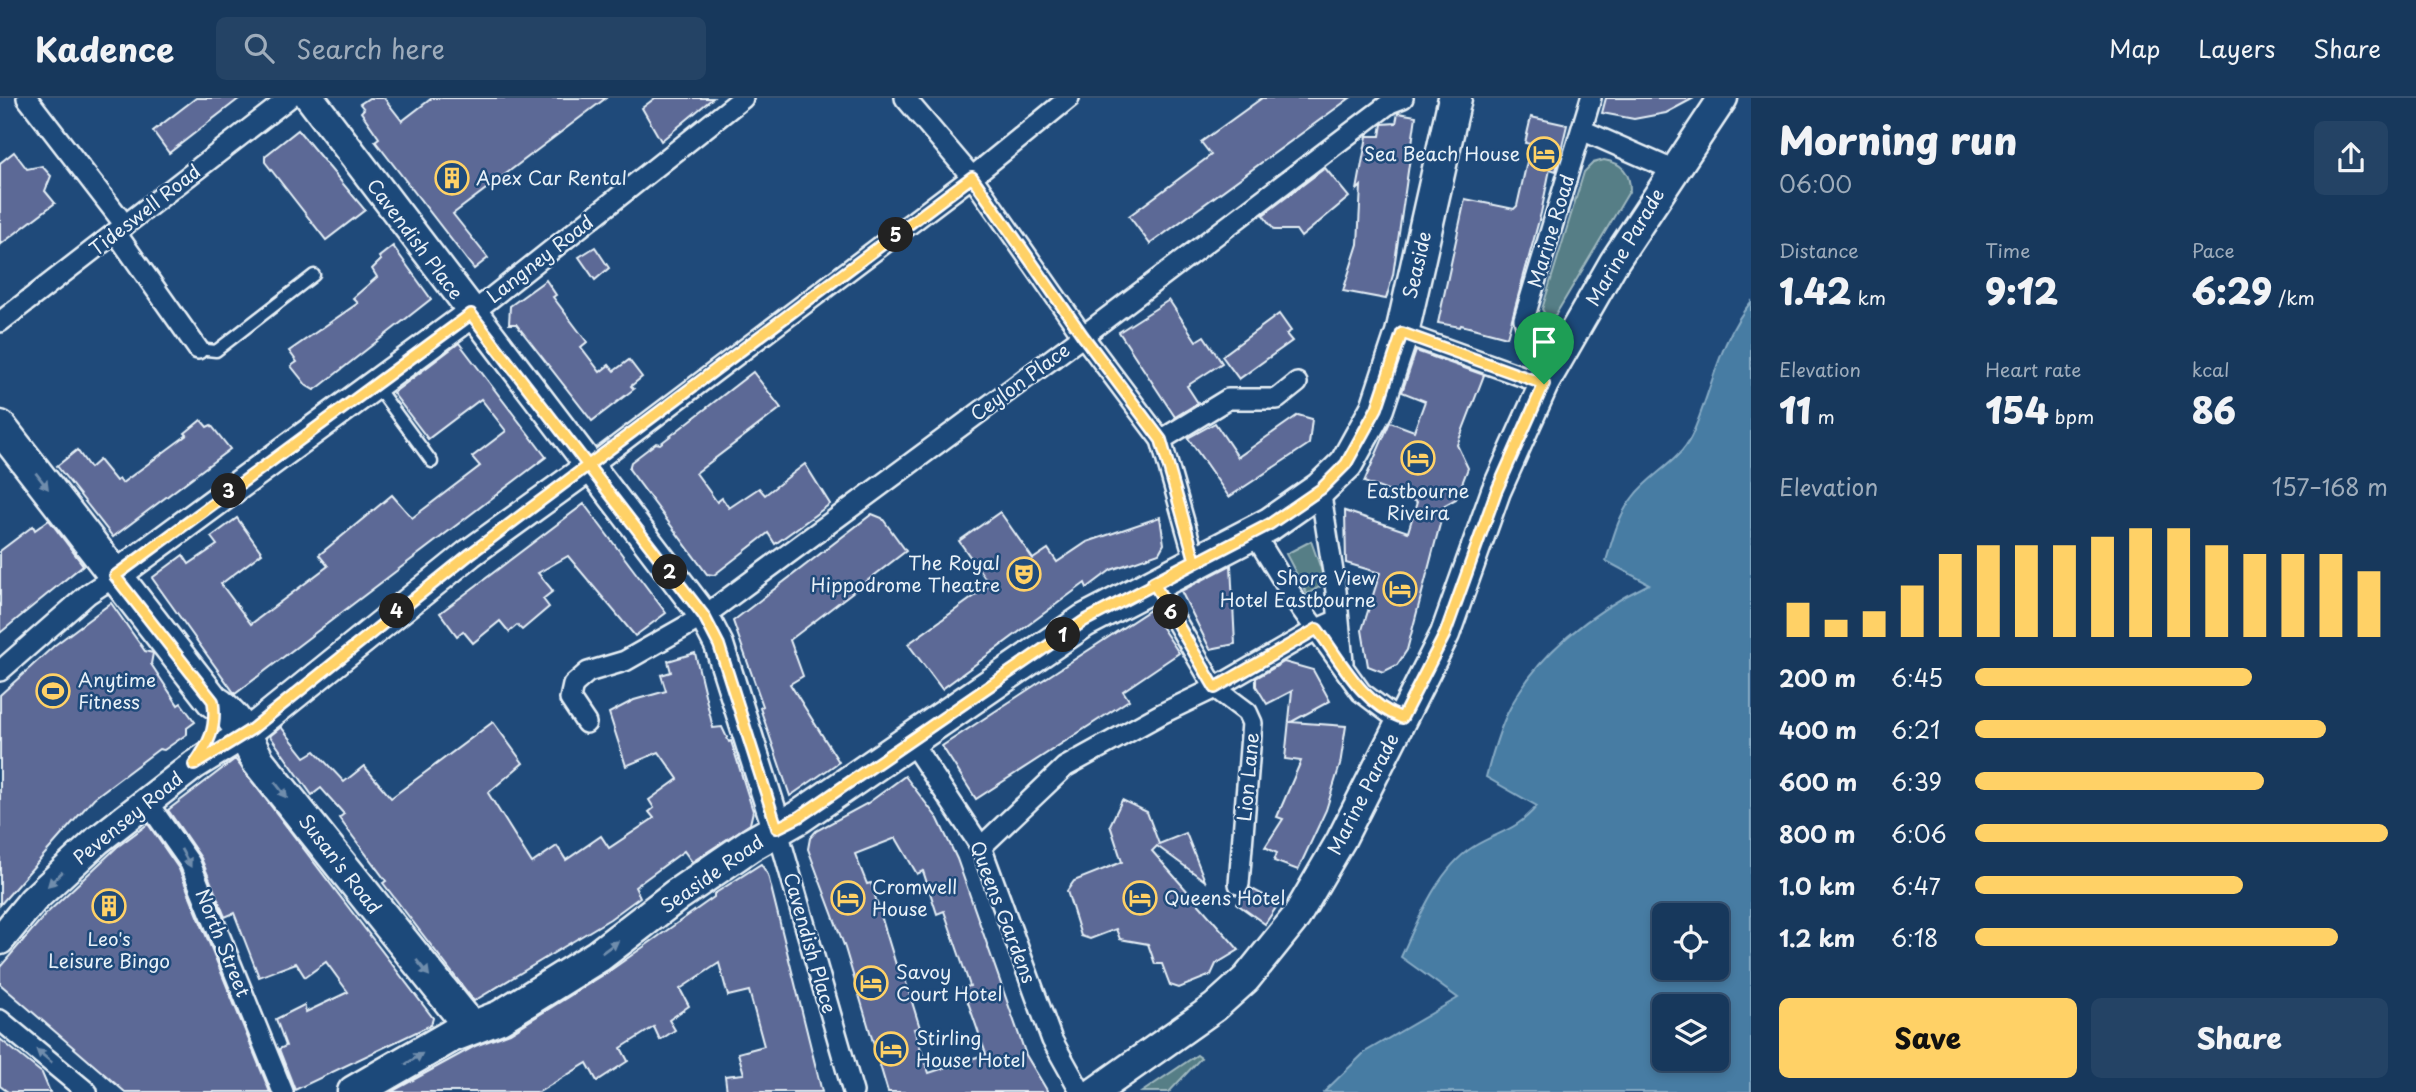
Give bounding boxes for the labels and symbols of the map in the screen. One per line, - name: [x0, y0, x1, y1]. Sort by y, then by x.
- hotel icon: Sea Beach House: [1525, 135, 1563, 173]
- place label: Sea Beach House: [1364, 139, 1520, 167]
- street label: Tideswell Road: [83, 157, 206, 262]
- building icon: Apex Car Rental: [433, 159, 471, 197]
- place label: Apex Car Rental: [476, 163, 627, 191]
- street label: Marine Road: [1520, 171, 1581, 291]
- street label: Cavendish Place: [361, 172, 471, 305]
- street label: Marine Parade: [1578, 182, 1670, 311]
- street label: Langney Road: [480, 207, 599, 309]
- pin: 5: [878, 218, 914, 252]
- street label: Seaside: [1395, 228, 1437, 301]
- pin: [1514, 312, 1574, 384]
- street label: Ceylon Place: [964, 335, 1075, 427]
- hotel icon: Eastbourne Riveira: [1399, 439, 1437, 477]
- one-way arrow: [34, 471, 49, 489]
- pin: 3: [212, 474, 246, 508]
- place label: Eastbourne Riveira: [1367, 476, 1469, 526]
- place label: The Royal Hippodrome Theatre: [811, 548, 1000, 598]
- pin: 2: [652, 554, 688, 589]
- theatre icon: The Royal Hippodrome Theatre: [1005, 555, 1043, 593]
- place label: Shore View Hotel Eastbourne: [1220, 563, 1376, 613]
- hotel icon: Shore View Hotel Eastbourne: [1381, 570, 1419, 608]
- pin: 4: [380, 594, 414, 628]
- pin: 6: [1154, 594, 1188, 630]
- pin: 1: [1046, 618, 1080, 652]
- place label: Anytime Fitness: [78, 665, 156, 715]
- sports icon: Anytime Fitness: [34, 672, 72, 710]
- street label: Marine Parade: [1319, 728, 1405, 859]
- street label: Lion Lane: [1229, 731, 1265, 823]
- street label: Pevensey Road: [66, 764, 188, 870]
- one-way arrow: [274, 781, 288, 799]
- street label: Susan's Road: [293, 807, 389, 919]
- street label: Seaside Road: [654, 827, 769, 919]
- street label: Queens Gardens: [964, 836, 1044, 987]
- one-way arrow: [180, 848, 192, 867]
- street label: Cavendish Place: [777, 869, 844, 1016]
- one-way arrow: [46, 870, 63, 887]
- place label: Cromwell House: [872, 872, 957, 922]
- hotel icon: Cromwell House: [829, 879, 867, 917]
- hotel icon: Queens Hotel: [1121, 879, 1159, 917]
- place label: Queens Hotel: [1164, 883, 1285, 911]
- street label: North Street: [189, 884, 258, 1001]
- building icon: Leo's Leisure Bingo: [90, 887, 128, 925]
- place label: Leo's Leisure Bingo: [48, 924, 170, 974]
- one-way arrow: [601, 940, 619, 954]
- place label: Savoy Court Hotel: [896, 957, 1002, 1007]
- one-way arrow: [415, 959, 430, 977]
- hotel icon: Savoy Court Hotel: [852, 964, 890, 1002]
- place label: Stirling House Hotel: [916, 1023, 1026, 1073]
- hotel icon: Stirling House Hotel: [872, 1030, 910, 1068]
- one-way arrow: [35, 1049, 52, 1064]
- one-way arrow: [404, 1053, 423, 1066]

